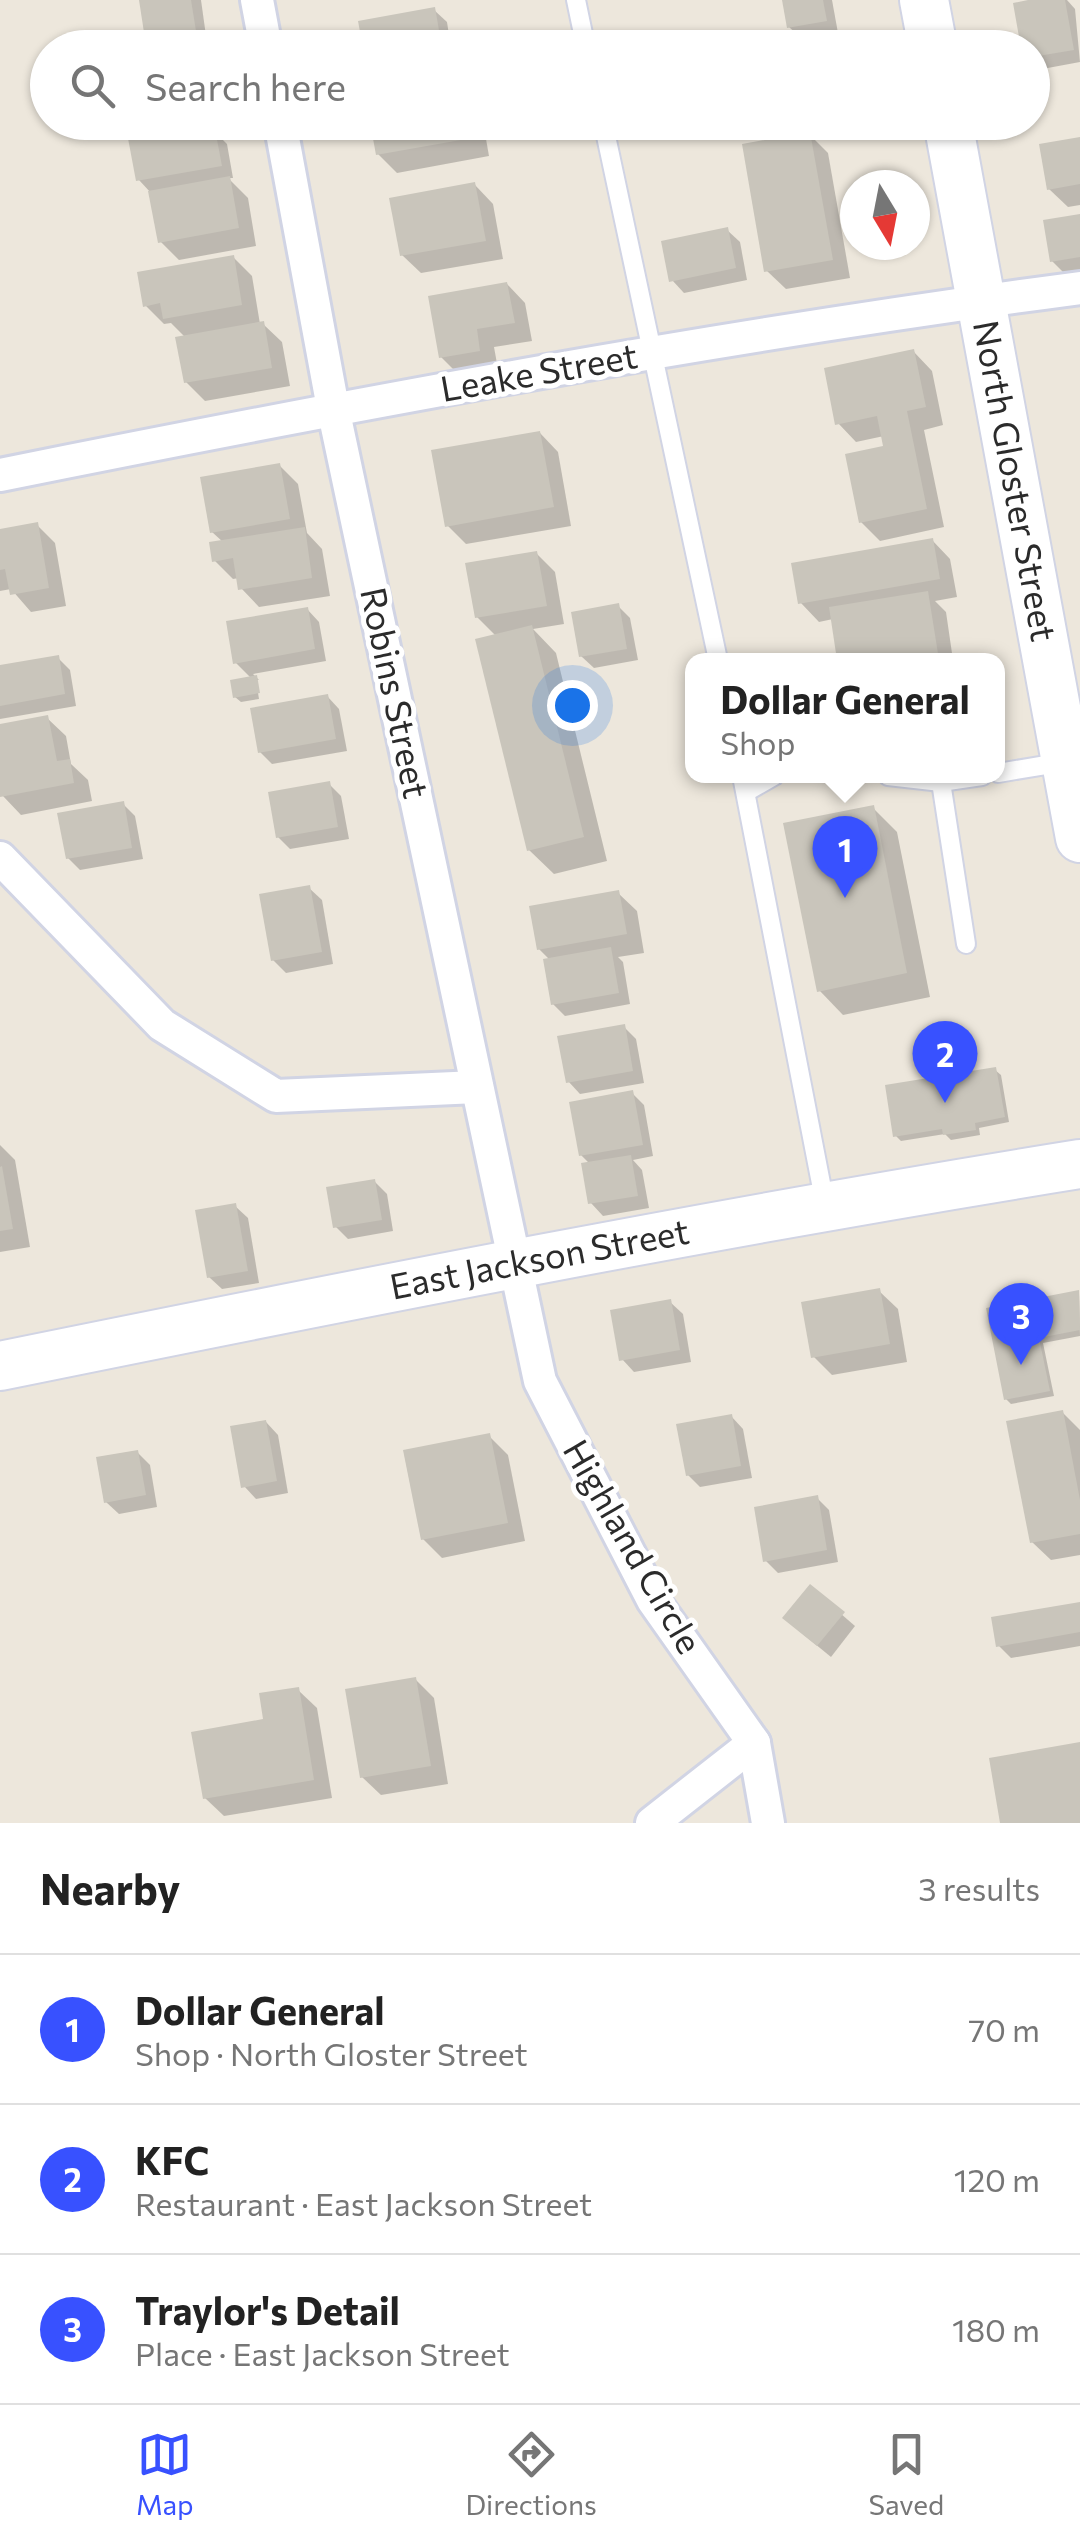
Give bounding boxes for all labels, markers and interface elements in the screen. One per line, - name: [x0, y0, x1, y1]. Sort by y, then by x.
- search box: [30, 30, 1050, 140]
- icon: search: [65, 58, 120, 113]
- text: Search here: [145, 62, 346, 109]
- north arrow: [840, 170, 930, 260]
- street label: North Gloster Street: [966, 316, 1067, 645]
- street label: Leake Street: [437, 332, 640, 409]
- street label: Robins Street: [353, 583, 440, 802]
- popup: [685, 653, 1005, 783]
- text: Dollar General: [720, 675, 970, 722]
- your location: [547, 680, 598, 731]
- text: Shop: [720, 722, 795, 762]
- pin: 1: [812, 816, 878, 898]
- pin: 2: [912, 1020, 978, 1103]
- street label: East Jackson Street: [386, 1208, 692, 1307]
- pin: 3: [988, 1282, 1054, 1365]
- street label: Highland Circle: [556, 1431, 713, 1660]
- text: Nearby: [40, 1862, 180, 1914]
- text: 3 results: [918, 1868, 1040, 1908]
- text: Dollar General: [135, 1986, 385, 2033]
- text: 1: [65, 2009, 80, 2049]
- text: 70 m: [968, 2009, 1040, 2049]
- text: Shop · North Gloster Street: [135, 2033, 528, 2073]
- text: KFC: [135, 2136, 209, 2183]
- text: 2: [63, 2159, 82, 2199]
- text: 120 m: [954, 2159, 1040, 2199]
- text: Restaurant · East Jackson Street: [135, 2183, 592, 2223]
- text: Traylor's Detail: [135, 2286, 400, 2333]
- text: 3: [63, 2309, 82, 2349]
- text: 180 m: [952, 2309, 1040, 2349]
- text: Place · East Jackson Street: [135, 2333, 510, 2373]
- tab: Map: [136, 2427, 194, 2521]
- tab: Directions: [465, 2427, 597, 2521]
- tab: Saved: [869, 2427, 944, 2521]

